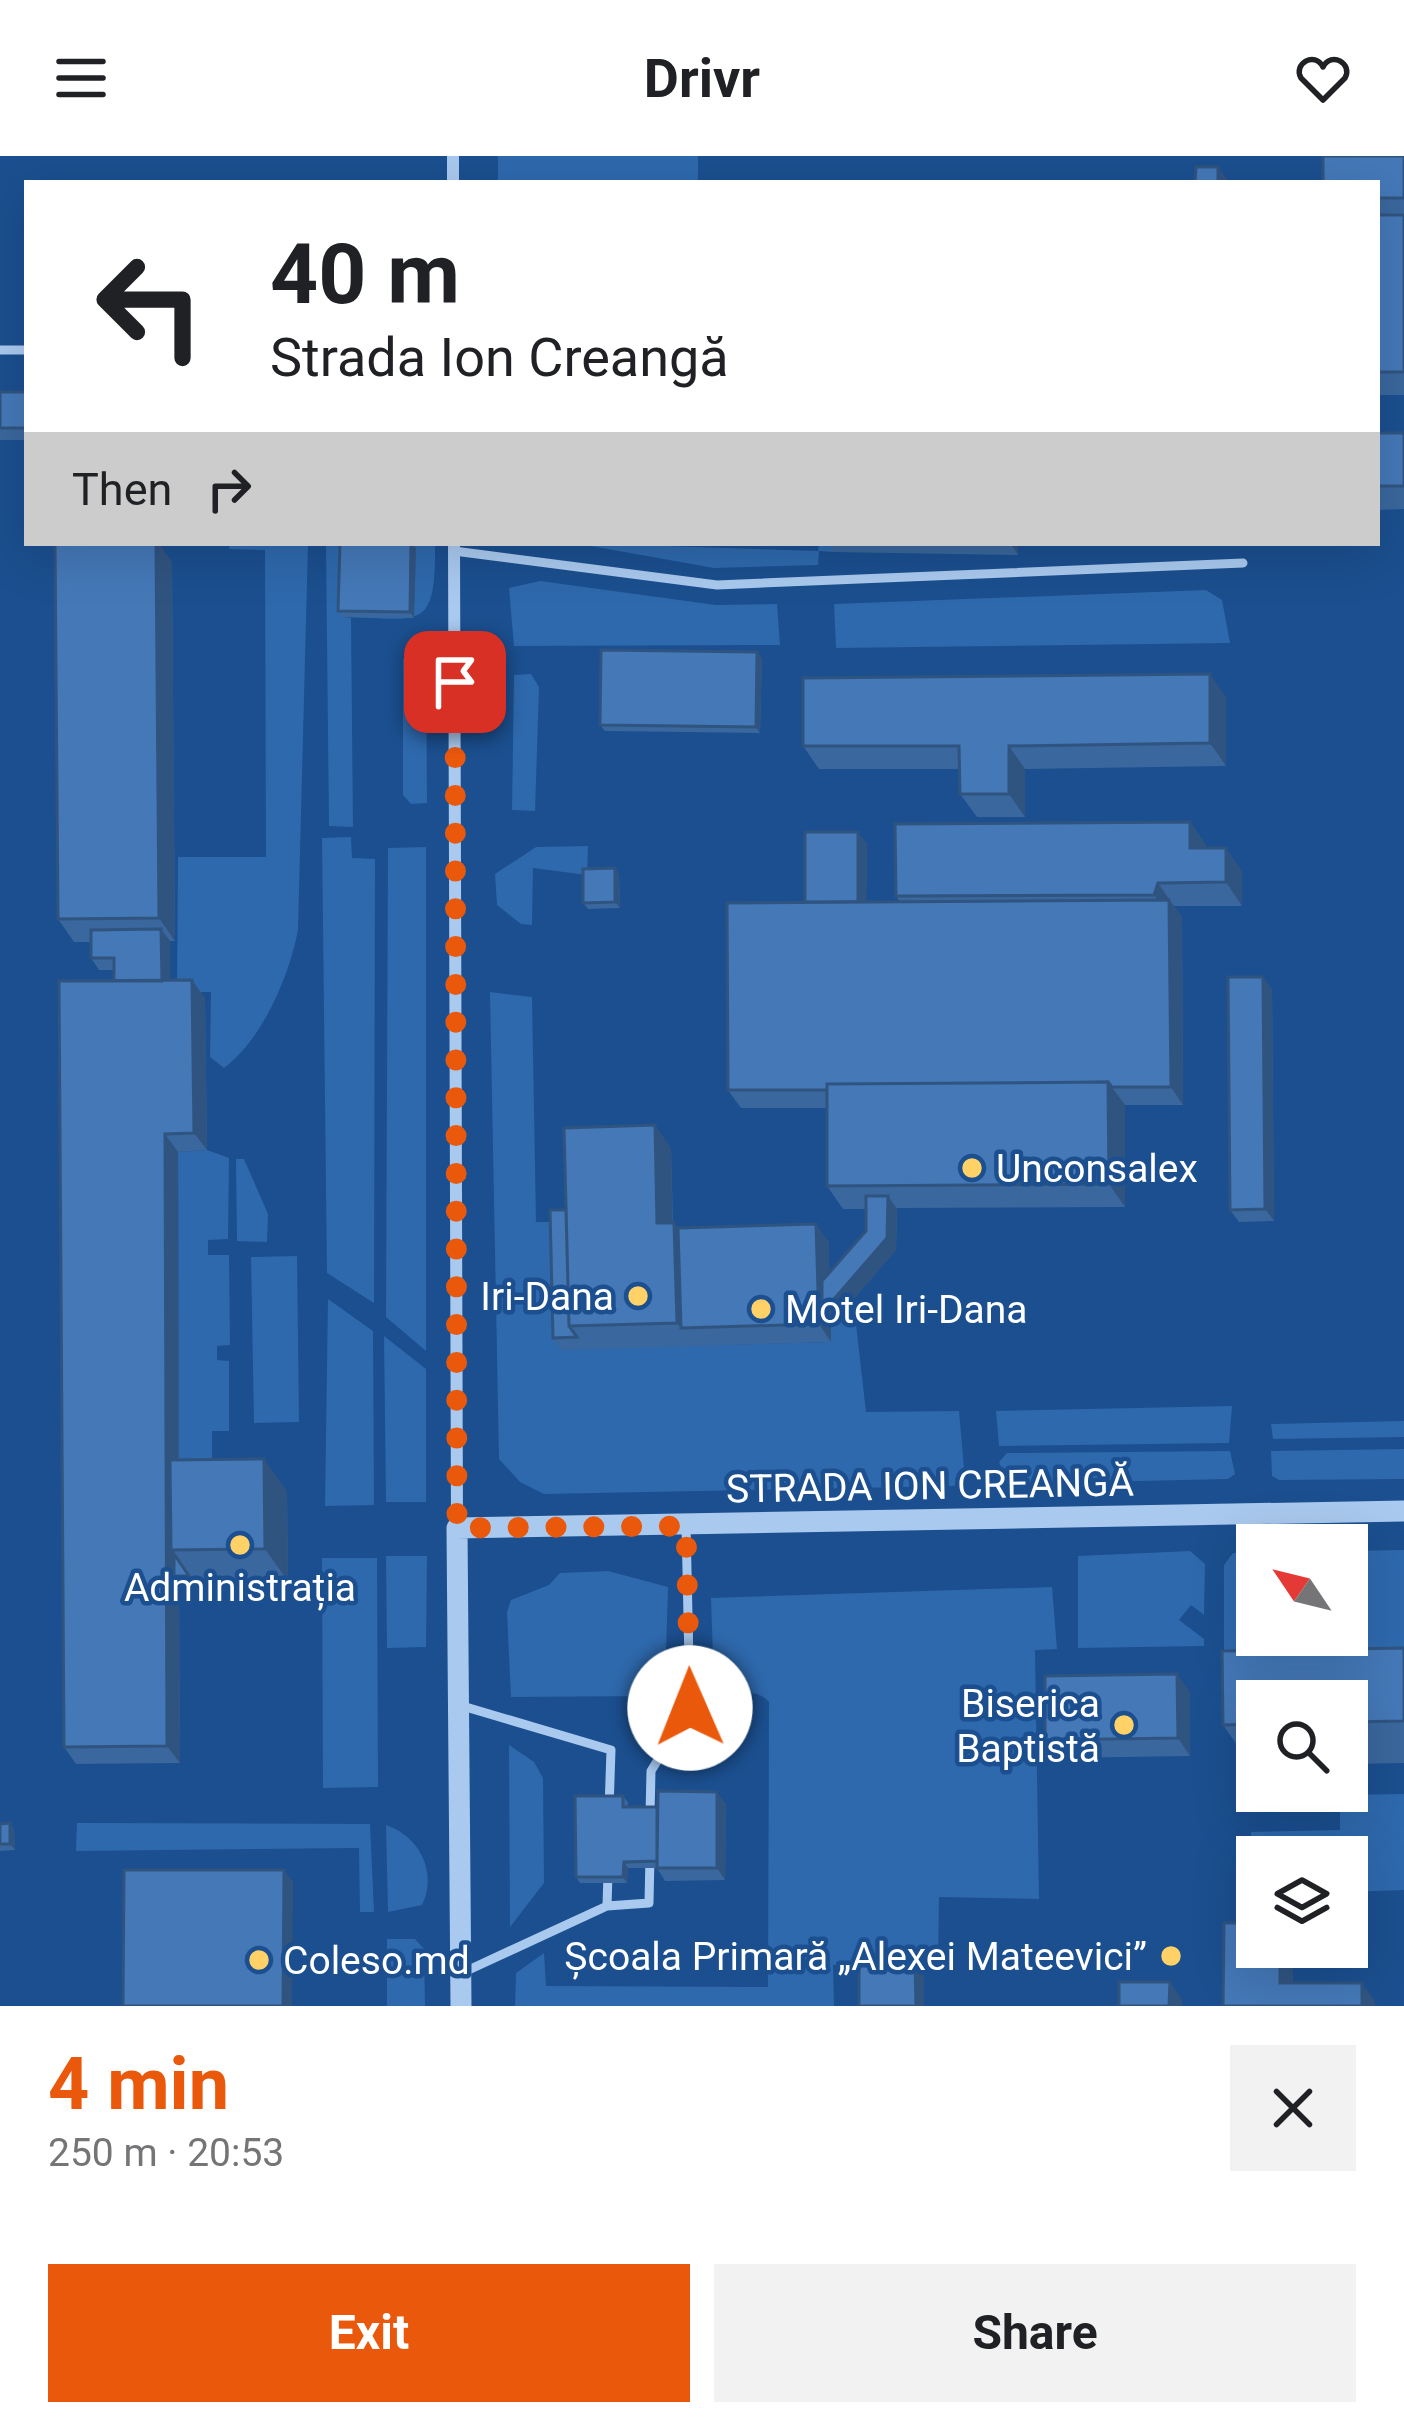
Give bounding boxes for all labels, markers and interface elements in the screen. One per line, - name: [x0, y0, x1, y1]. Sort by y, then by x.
- icon: menu: [48, 45, 114, 111]
- icon: heart: [1290, 45, 1356, 111]
- text: Drivr: [644, 47, 760, 110]
- text: 40 m: [270, 225, 460, 324]
- icon: left: [72, 228, 228, 384]
- text: Strada Ion Creangă: [270, 326, 729, 389]
- icon: right: [196, 456, 262, 522]
- text: Then: [72, 463, 172, 516]
- pin: [404, 631, 506, 733]
- icon: arrive: [422, 649, 488, 715]
- place label: Unconsalex: [996, 1146, 1198, 1192]
- marker: Unconsalex: [959, 1155, 985, 1181]
- place label: Iri-Dana: [480, 1274, 614, 1320]
- marker: Iri-Dana: [625, 1283, 651, 1309]
- place label: Motel Iri-Dana: [785, 1287, 1028, 1333]
- marker: Motel Iri-Dana: [748, 1296, 774, 1322]
- street label: STRADA ION CREANGĂ: [726, 1459, 1134, 1513]
- north arrow: [1236, 1524, 1368, 1656]
- map controls: [1236, 1524, 1368, 1968]
- marker: Administrația: [227, 1532, 253, 1558]
- place label: Administrația: [124, 1565, 356, 1611]
- position arrow: [627, 1645, 753, 1771]
- button: search: [1236, 1680, 1368, 1812]
- place label: Biserica Baptistă: [956, 1681, 1100, 1772]
- marker: Biserica Baptistă: [1111, 1712, 1137, 1738]
- button: layers: [1236, 1836, 1368, 1968]
- place label: Școala Primară „Alexei Mateevici”: [564, 1934, 1147, 1980]
- place label: Coleso.md: [283, 1938, 470, 1984]
- marker: Școala Primară „Alexei Mateevici”: [1158, 1943, 1184, 1969]
- marker: Coleso.md: [246, 1947, 272, 1973]
- text: 4 min: [48, 2042, 229, 2127]
- button: close: [1230, 2045, 1356, 2171]
- text: 250 m · 20:53: [48, 2130, 284, 2176]
- button: Exit: [48, 2264, 690, 2402]
- button: Share: [714, 2264, 1356, 2402]

